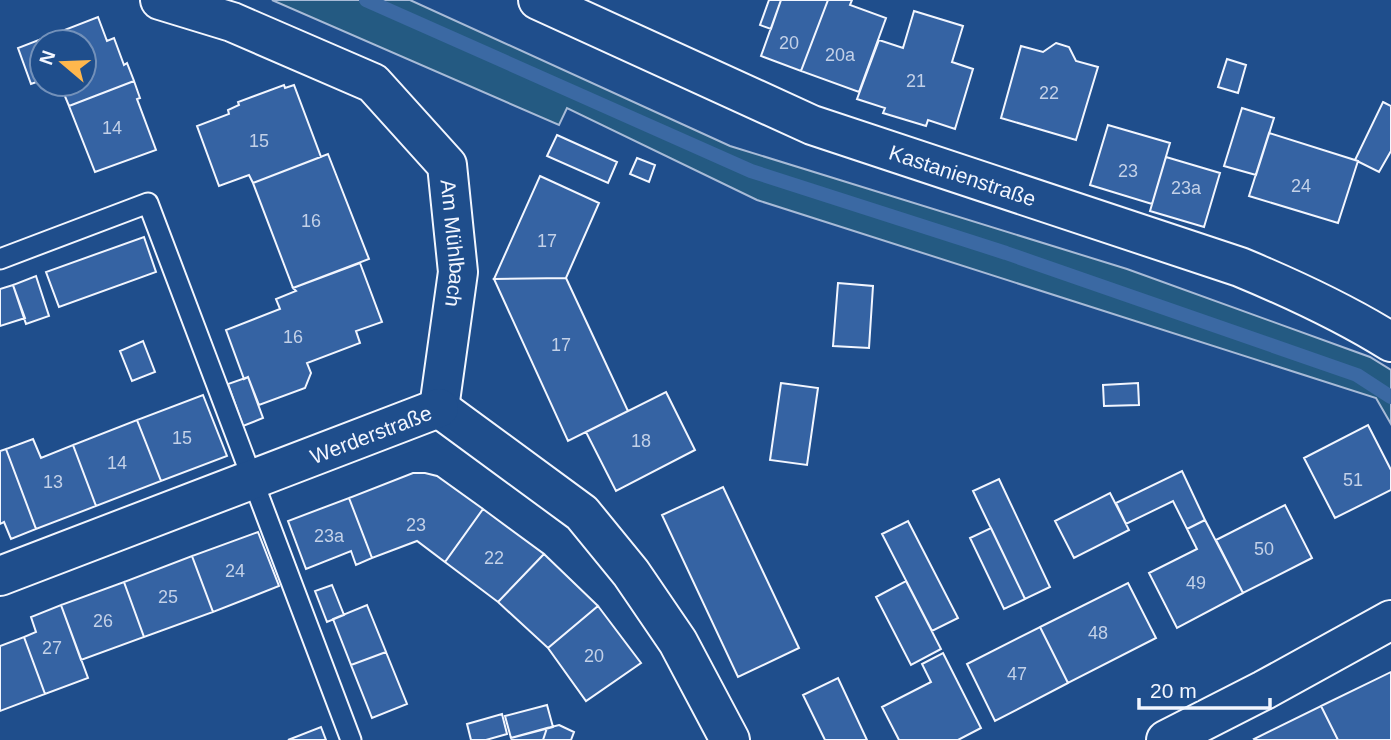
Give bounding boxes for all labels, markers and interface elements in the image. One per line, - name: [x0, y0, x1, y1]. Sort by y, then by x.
- north arrow: [28, 28, 98, 98]
- house number: 20: [779, 33, 799, 53]
- house number: 20a: [825, 45, 856, 65]
- text: N: [35, 48, 60, 68]
- house number: 21: [906, 71, 926, 91]
- house number: 22: [1039, 83, 1059, 103]
- house number: 14: [102, 118, 122, 138]
- house number: 15: [249, 131, 269, 151]
- street label: Kastanienstraße: [887, 140, 1039, 210]
- house number: 23: [1118, 161, 1138, 181]
- house number: 24: [1291, 176, 1311, 196]
- street label: Am Mühlbach: [437, 178, 470, 309]
- house number: 23a: [1171, 178, 1202, 198]
- house number: 16: [301, 211, 321, 231]
- house number: 17: [537, 231, 557, 251]
- house number: 16: [283, 327, 303, 347]
- house number: 17: [551, 335, 571, 355]
- street label: Werderstraße: [307, 400, 435, 468]
- house number: 15: [172, 428, 192, 448]
- house number: 18: [631, 431, 651, 451]
- house number: 14: [107, 453, 127, 473]
- house number: 51: [1343, 470, 1363, 490]
- house number: 13: [43, 472, 63, 492]
- house number: 23: [406, 515, 426, 535]
- house number: 23a: [314, 526, 345, 546]
- house number: 50: [1254, 539, 1274, 559]
- house number: 22: [484, 548, 504, 568]
- house number: 24: [225, 561, 245, 581]
- house number: 49: [1186, 573, 1206, 593]
- house number: 25: [158, 587, 178, 607]
- house number: 26: [93, 611, 113, 631]
- house number: 48: [1088, 623, 1108, 643]
- house number: 27: [42, 638, 62, 658]
- house number: 20: [584, 646, 604, 666]
- house number: 47: [1007, 664, 1027, 684]
- scale bar: [1139, 666, 1270, 710]
- text: 20 m: [1150, 679, 1197, 702]

